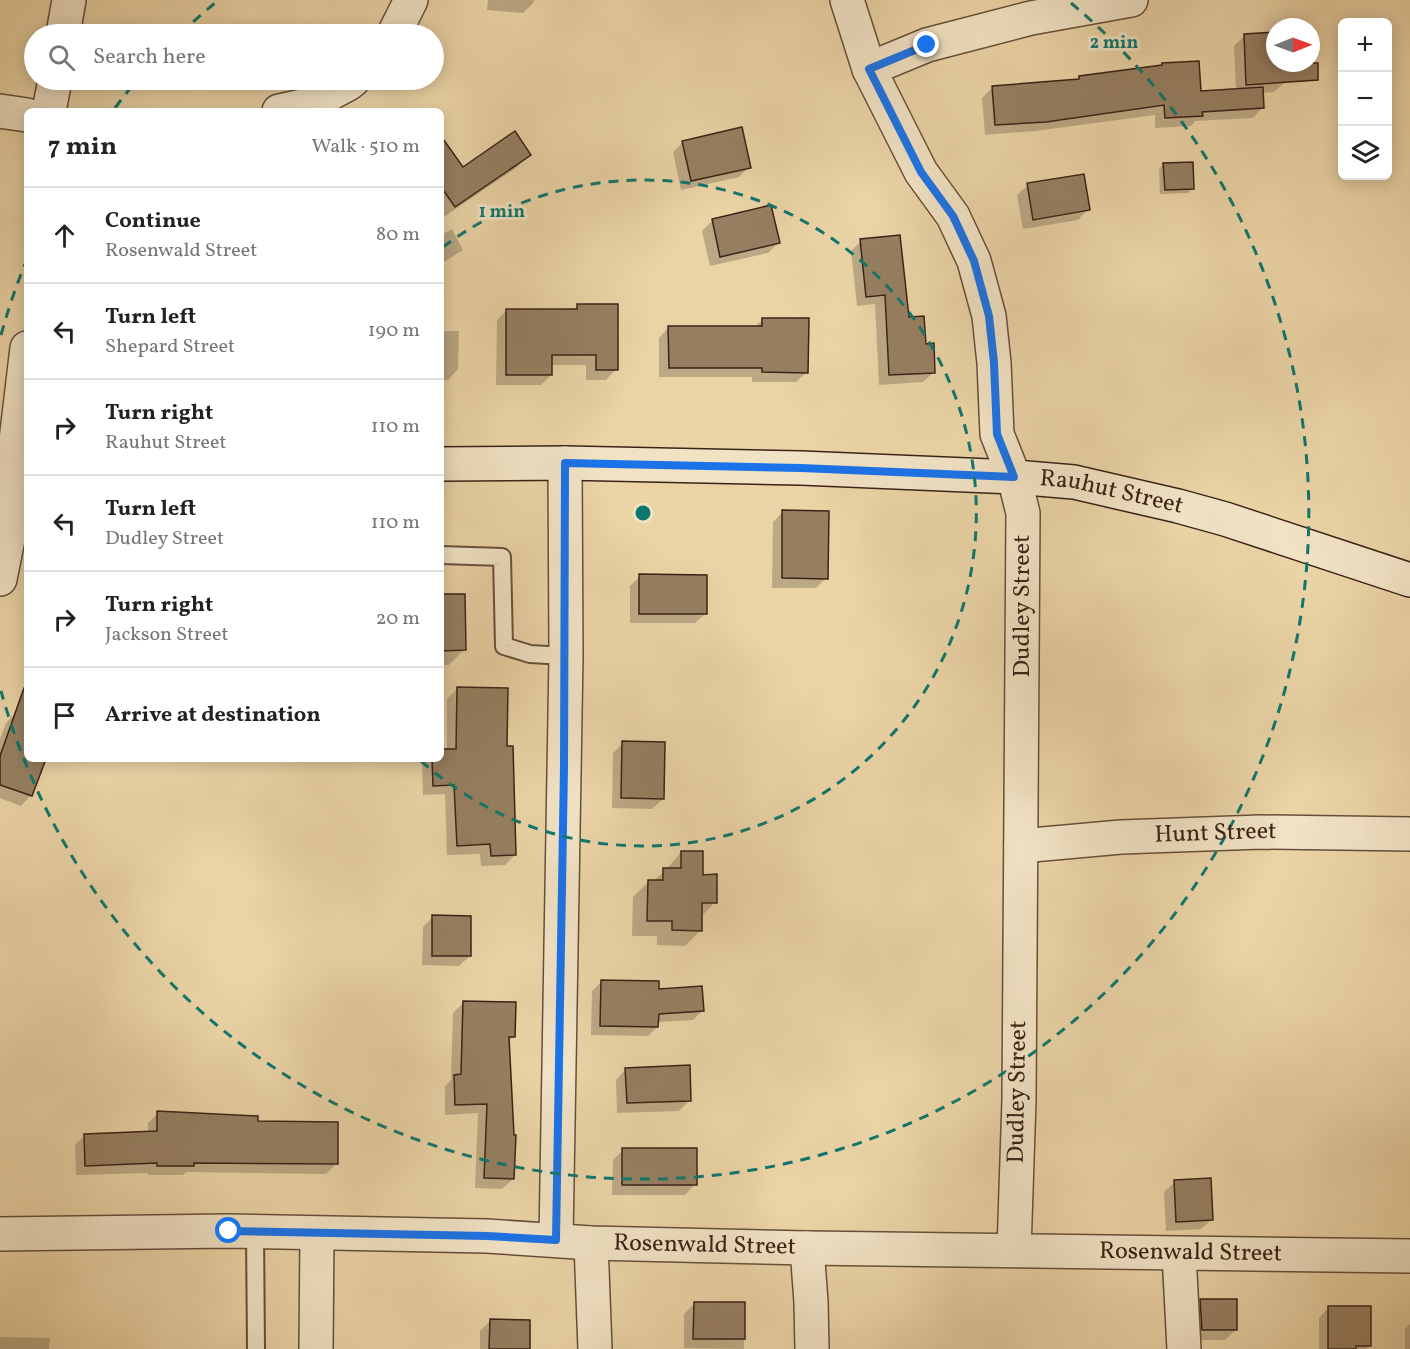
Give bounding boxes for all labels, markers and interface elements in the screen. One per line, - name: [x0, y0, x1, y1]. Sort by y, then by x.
- north arrow: [1266, 18, 1320, 72]
- map controls: [1338, 18, 1392, 180]
- button: +: [1338, 18, 1392, 72]
- search box: [24, 24, 444, 90]
- route end: [913, 31, 939, 57]
- text: 2 min: [1090, 31, 1138, 56]
- icon: search: [45, 41, 78, 74]
- text: Search here: [93, 42, 206, 73]
- button: −: [1338, 72, 1392, 126]
- button: layers: [1338, 126, 1392, 180]
- text: 7 min: [48, 129, 117, 165]
- text: Walk · 510 m: [311, 133, 420, 161]
- text: 1 min: [479, 200, 525, 225]
- text: Continue: [105, 206, 201, 237]
- icon: ahead: [48, 219, 81, 252]
- text: 80 m: [376, 221, 420, 249]
- text: Rosenwald Street: [105, 237, 257, 265]
- text: Turn left: [105, 302, 196, 333]
- icon: left: [48, 315, 81, 348]
- text: 190 m: [368, 317, 420, 345]
- text: Shepard Street: [105, 333, 235, 361]
- text: Turn right: [105, 398, 213, 429]
- icon: right: [48, 411, 81, 444]
- text: 110 m: [371, 413, 420, 441]
- text: Rauhut Street: [105, 429, 227, 457]
- street label: Rauhut Street: [1038, 462, 1187, 524]
- text: Turn left: [105, 494, 196, 525]
- centre of rings: [633, 503, 653, 523]
- icon: left: [48, 507, 81, 540]
- text: 110 m: [371, 509, 420, 537]
- text: Dudley Street: [105, 525, 224, 553]
- street label: Dudley Street: [1006, 535, 1040, 677]
- text: Turn right: [105, 590, 213, 621]
- icon: right: [48, 603, 81, 636]
- text: 20 m: [376, 605, 420, 633]
- text: Jackson Street: [105, 621, 228, 649]
- icon: arrive: [48, 699, 81, 732]
- text: Arrive at destination: [105, 700, 321, 731]
- street label: Hunt Street: [1154, 815, 1277, 853]
- street label: Dudley Street: [1000, 1020, 1036, 1164]
- route start: [215, 1217, 241, 1243]
- street label: Rosenwald Street: [613, 1227, 796, 1265]
- street label: Rosenwald Street: [1099, 1235, 1282, 1271]

